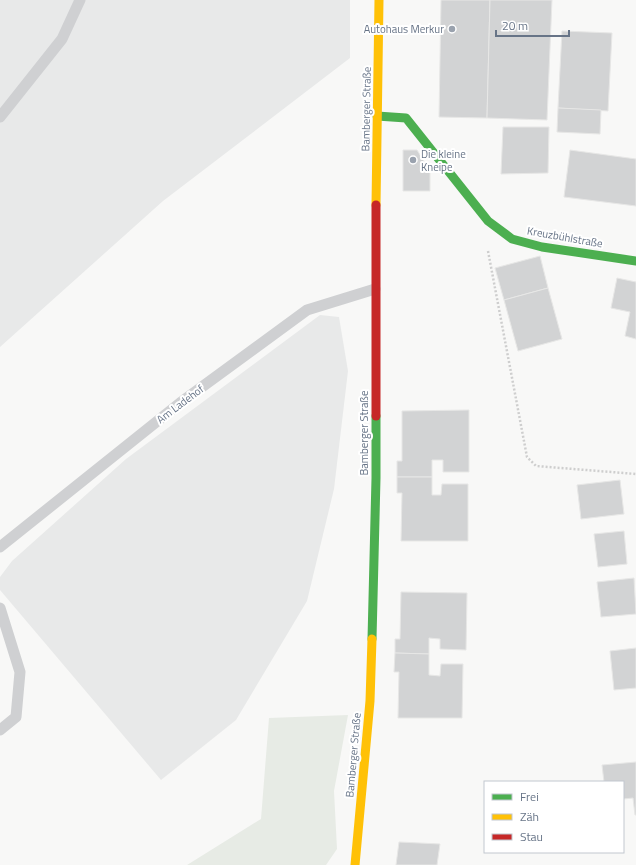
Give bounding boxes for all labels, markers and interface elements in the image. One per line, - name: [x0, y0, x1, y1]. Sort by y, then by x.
- scale bar: [496, 12, 569, 38]
- text: 20 m: [502, 16, 528, 35]
- place label: Autohaus Merkur: [364, 21, 444, 37]
- marker: Autohaus Merkur: [447, 24, 457, 34]
- street label: Bamberger Straße: [357, 66, 375, 152]
- place label: Die kleine Kneipe: [421, 146, 466, 175]
- marker: Die kleine Kneipe: [408, 155, 418, 165]
- street label: Kreuzbühlstraße: [526, 222, 605, 252]
- street label: Am Ladehof: [153, 381, 207, 427]
- street label: Bamberger Straße: [356, 390, 372, 475]
- street label: Bamberger Straße: [341, 712, 365, 798]
- legend: [484, 781, 624, 853]
- text: Frei: [520, 787, 539, 806]
- text: Zäh: [520, 807, 539, 826]
- text: Stau: [520, 827, 543, 846]

